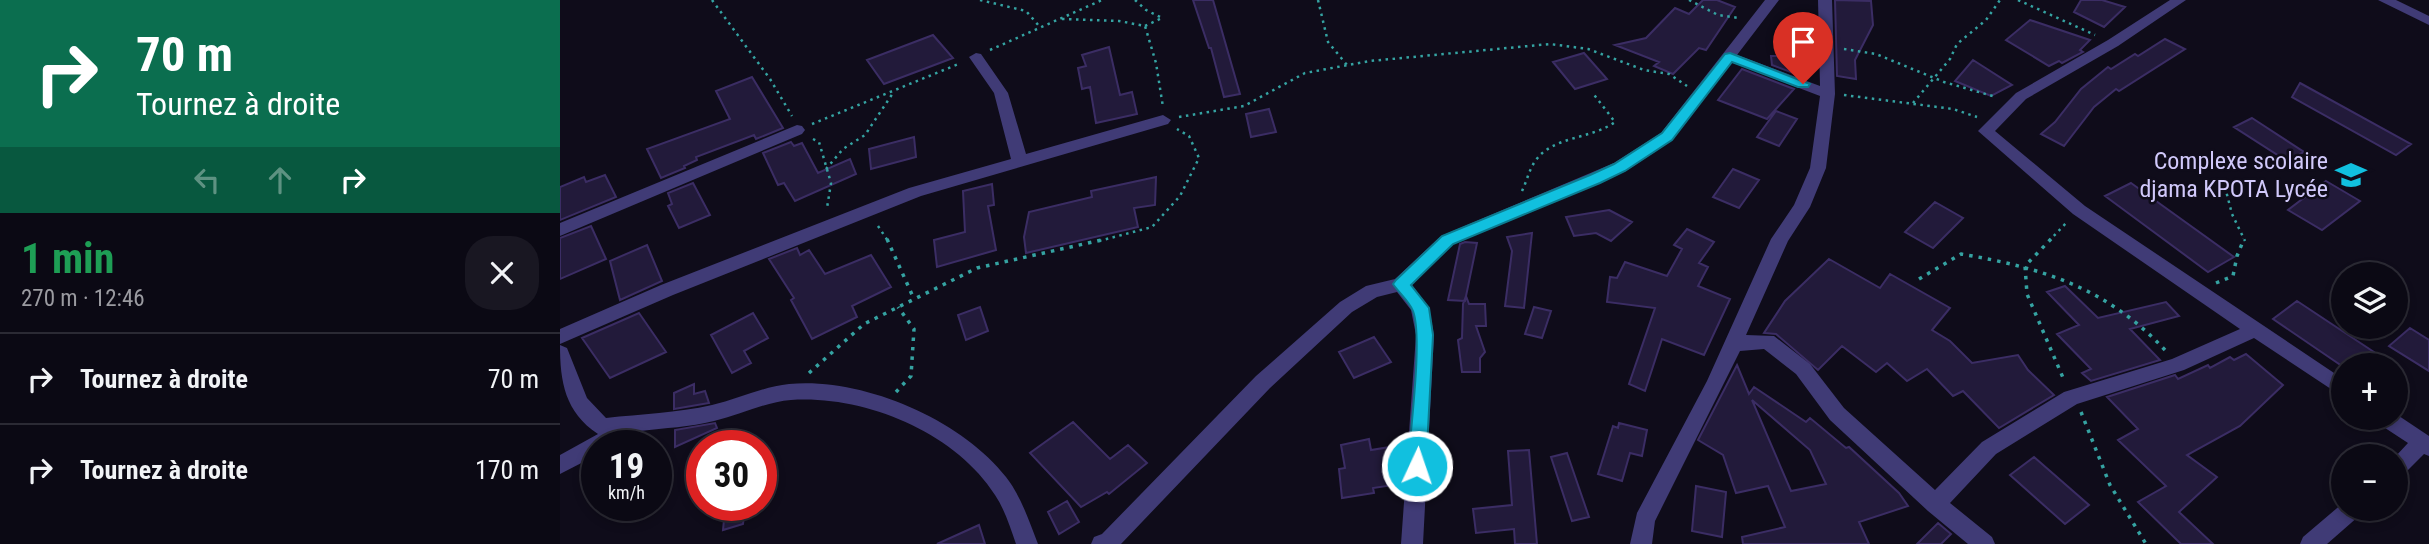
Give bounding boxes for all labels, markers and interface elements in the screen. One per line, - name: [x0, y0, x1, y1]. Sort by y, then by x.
- pin: [1773, 12.0, 1833, 84]
- icon: arrive: [1784, 23, 1822, 61]
- text: 70 m: [136, 26, 233, 83]
- icon: right: [21, 28, 112, 119]
- text: Tournez à droite: [136, 85, 340, 123]
- place label: Complexe scolaire djama KPOTA Lycée: [2139, 147, 2328, 203]
- school or university icon: Complexe scolaire djama KPOTA Lycée: [2334, 158, 2368, 192]
- icon: left: [188, 161, 226, 199]
- icon: ahead: [261, 161, 299, 199]
- icon: right: [334, 161, 372, 199]
- text: 1 min: [21, 234, 114, 283]
- button: close: [465, 236, 539, 310]
- map controls: [2331, 262, 2408, 521]
- button: layers: [2331, 262, 2408, 339]
- text: 270 m · 12:46: [21, 285, 145, 312]
- button: +: [2331, 353, 2408, 430]
- icon: right: [21, 360, 59, 398]
- text: Tournez à droite: [80, 364, 248, 394]
- text: 70 m: [488, 364, 539, 394]
- position arrow: [1380, 429, 1454, 503]
- speed limit sign: 30: [686, 430, 777, 521]
- button: −: [2331, 444, 2408, 521]
- text: 19: [609, 446, 644, 487]
- icon: right: [21, 451, 59, 489]
- text: Tournez à droite: [80, 455, 248, 485]
- text: 170 m: [475, 455, 539, 485]
- text: km/h: [608, 482, 645, 503]

